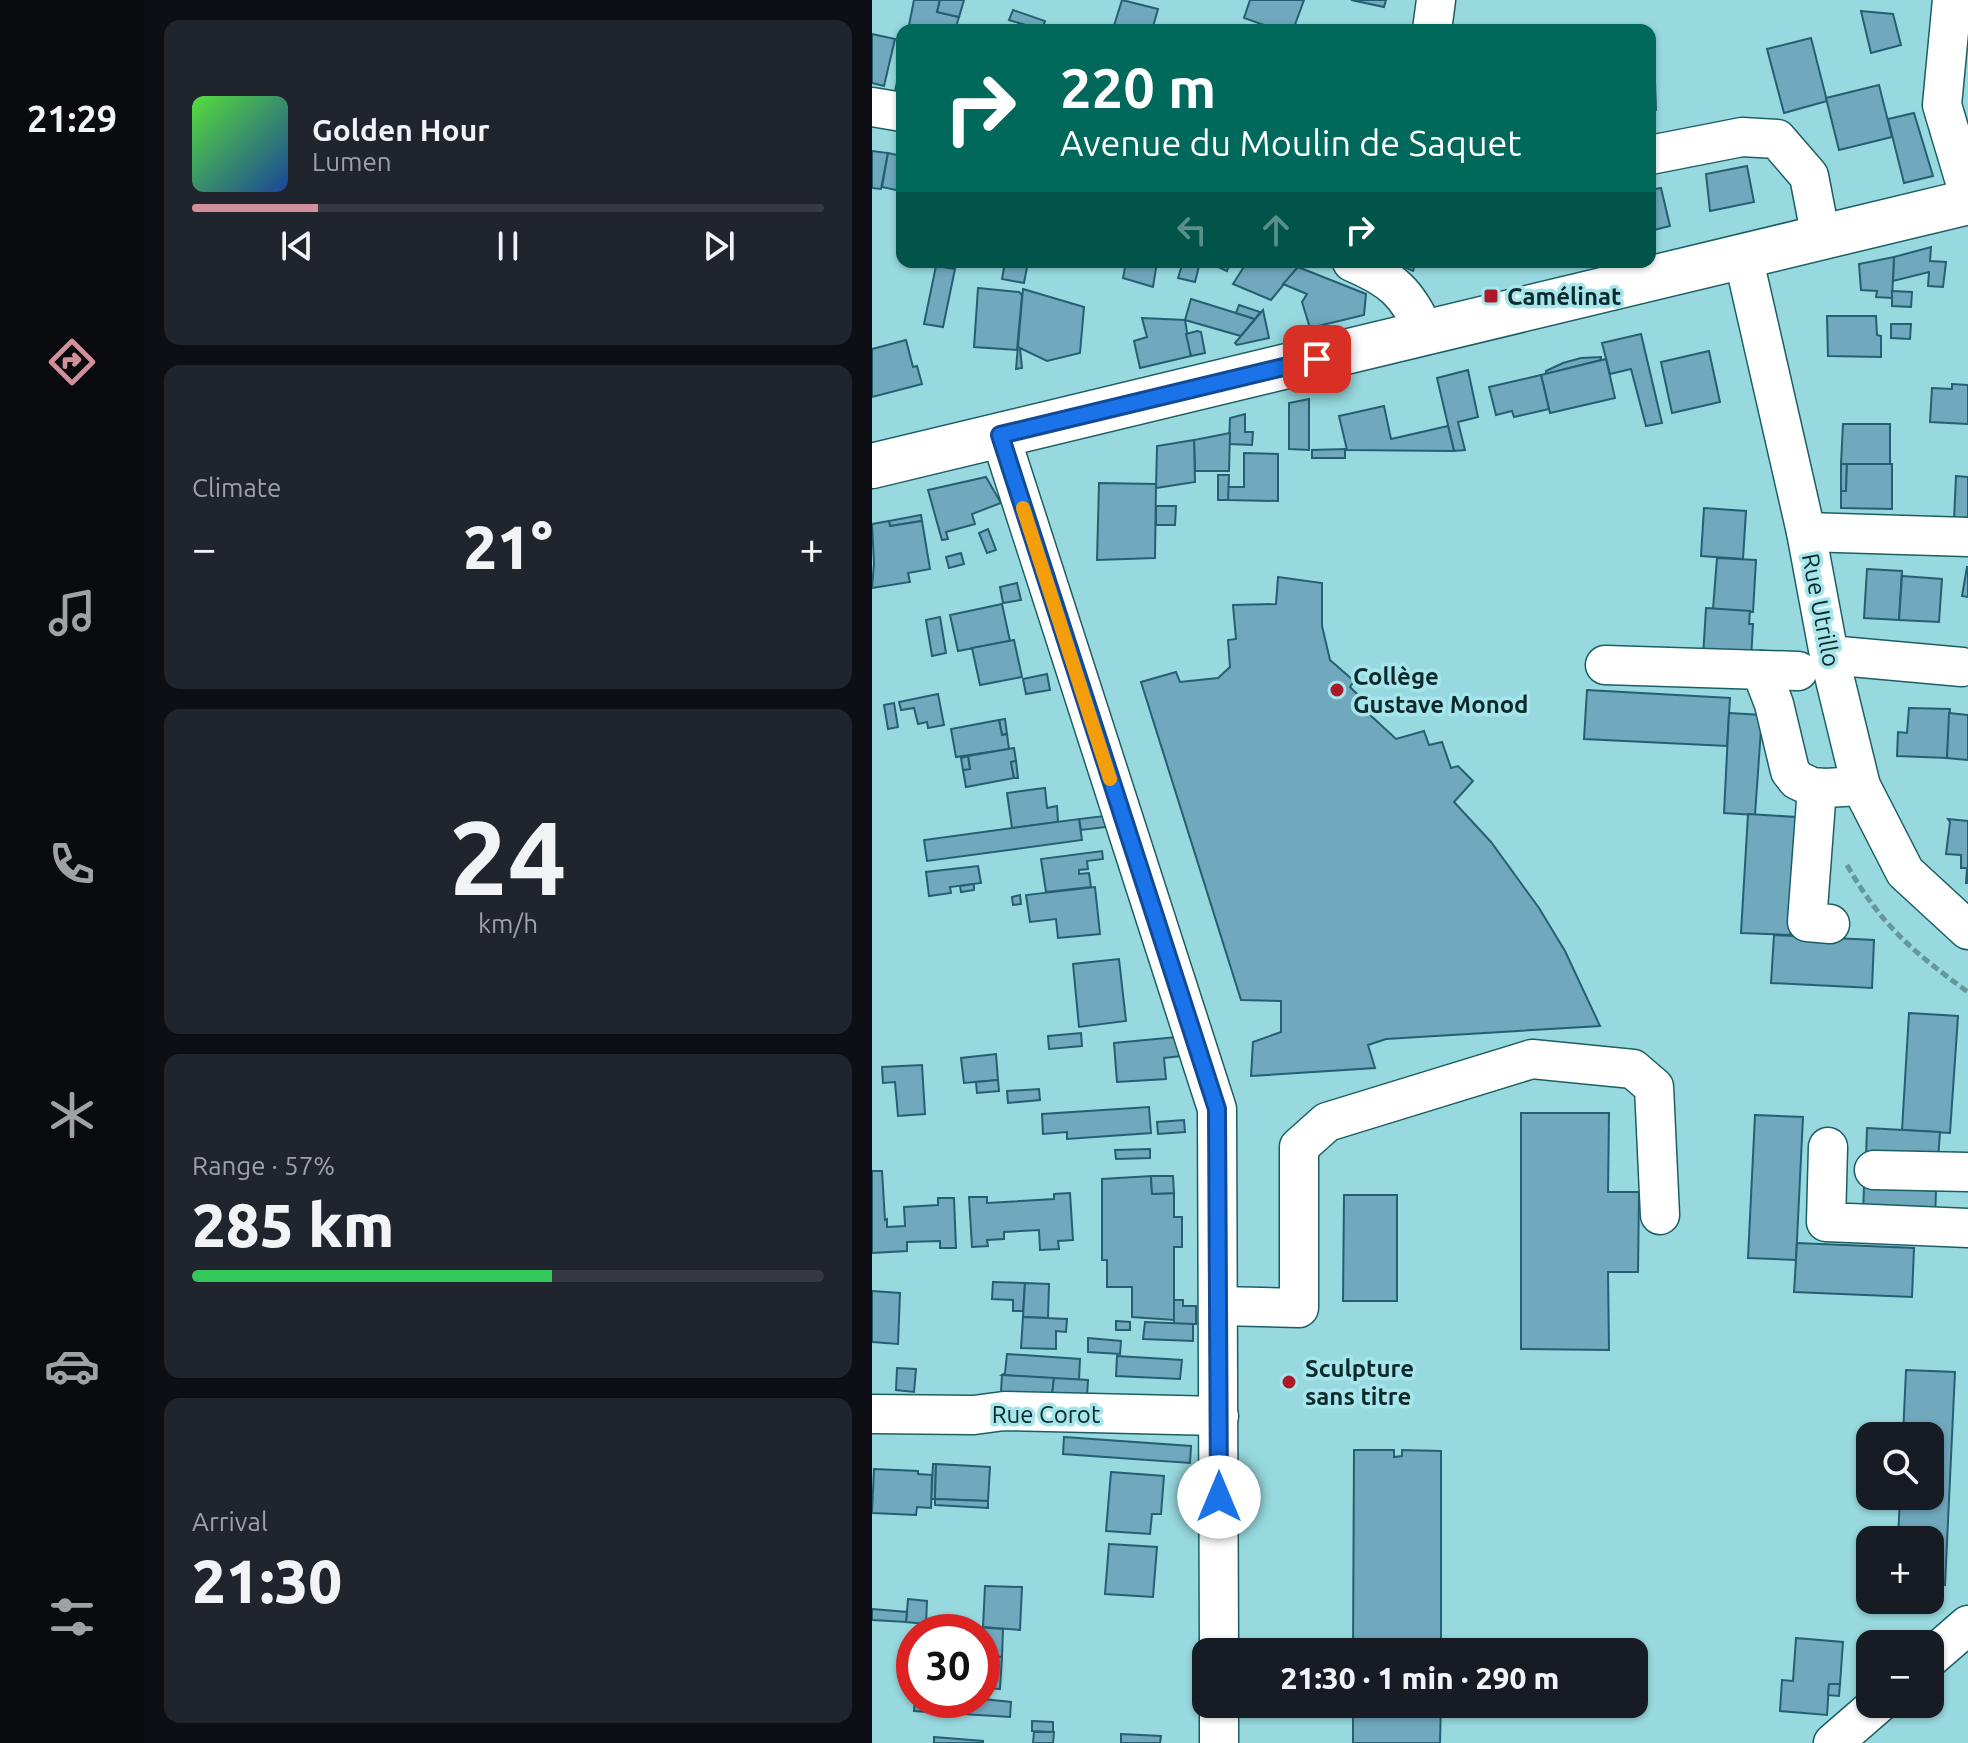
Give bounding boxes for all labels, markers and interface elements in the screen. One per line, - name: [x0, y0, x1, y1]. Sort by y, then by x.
- icon: right: [928, 56, 1032, 160]
- text: 220 m: [1060, 56, 1216, 119]
- text: 21:29: [27, 98, 117, 139]
- text: Golden Hour: [312, 113, 490, 147]
- text: Avenue du Moulin de Saquet: [1060, 122, 1521, 163]
- text: Lumen: [312, 147, 392, 176]
- icon: left: [1170, 208, 1214, 252]
- icon: ahead: [1254, 208, 1298, 252]
- icon: right: [1338, 208, 1382, 252]
- icon: previous: [275, 224, 319, 268]
- icon: pause: [486, 224, 530, 268]
- icon: next: [697, 224, 741, 268]
- place label: Camélinat: [1507, 283, 1621, 310]
- marker: Camélinat: [1482, 287, 1500, 305]
- pin: [1283, 325, 1351, 393]
- icon: directions: [44, 334, 100, 390]
- icon: arrive: [1295, 337, 1339, 381]
- text: Climate: [192, 473, 281, 502]
- text: 21°: [463, 513, 553, 580]
- text: −: [192, 523, 217, 572]
- text: +: [799, 523, 824, 572]
- street label: Rue Utrillo: [1797, 551, 1845, 669]
- icon: music: [44, 585, 100, 641]
- place label: Collège Gustave Monod: [1353, 663, 1529, 718]
- marker: Collège Gustave Monod: [1328, 681, 1346, 699]
- text: 24: [449, 798, 567, 915]
- icon: phone: [44, 836, 100, 892]
- text: km/h: [478, 909, 538, 938]
- icon: climate: [44, 1087, 100, 1143]
- text: Range · 57%: [192, 1151, 335, 1180]
- text: 285 km: [192, 1191, 394, 1258]
- icon: car: [44, 1338, 100, 1394]
- place label: Sculpture sans titre: [1305, 1355, 1414, 1410]
- marker: Sculpture sans titre: [1280, 1373, 1298, 1391]
- street label: Rue Corot: [992, 1401, 1101, 1428]
- map controls: [1856, 1422, 1944, 1718]
- button: search: [1856, 1422, 1944, 1510]
- position arrow: [1177, 1455, 1261, 1539]
- text: Arrival: [192, 1507, 268, 1536]
- button: +: [1856, 1526, 1944, 1614]
- text: 21:30: [192, 1547, 342, 1614]
- icon: filters: [44, 1589, 100, 1645]
- speed limit sign: 30: [896, 1614, 1000, 1718]
- button: −: [1856, 1630, 1944, 1718]
- text: 21:30 · 1 min · 290 m: [1281, 1661, 1559, 1695]

